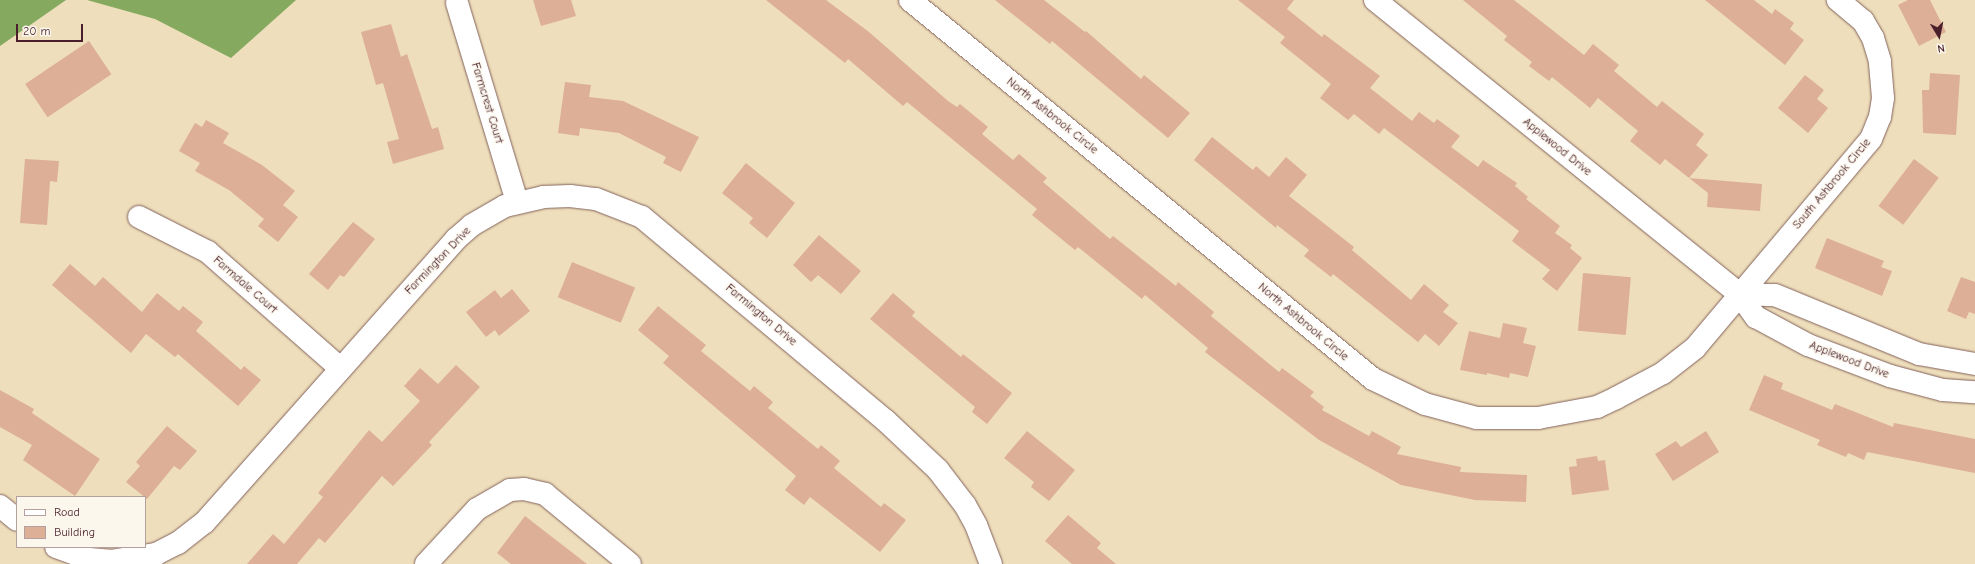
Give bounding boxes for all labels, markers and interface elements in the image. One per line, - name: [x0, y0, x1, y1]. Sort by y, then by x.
- scale bar: [18, 16, 85, 42]
- north arrow: [1919, 16, 1959, 56]
- text: 20 m: [23, 24, 51, 38]
- text: N: [1937, 41, 1946, 55]
- street label: Farmcrest Court: [468, 61, 506, 145]
- street label: North Ashbrook Circle: [1003, 75, 1101, 157]
- street label: Applewood Drive: [1520, 115, 1594, 179]
- street label: South Ashbrook Circle: [1790, 136, 1874, 232]
- street label: Farmington Drive: [402, 224, 474, 298]
- street label: Farmdale Court: [210, 253, 280, 317]
- street label: North Ashbrook Circle: [1255, 280, 1351, 364]
- street label: Farmington Drive: [722, 281, 800, 349]
- street label: Applewood Drive: [1807, 338, 1891, 382]
- legend: [16, 496, 146, 548]
- text: Road: [54, 505, 80, 519]
- text: Building: [54, 525, 95, 539]

